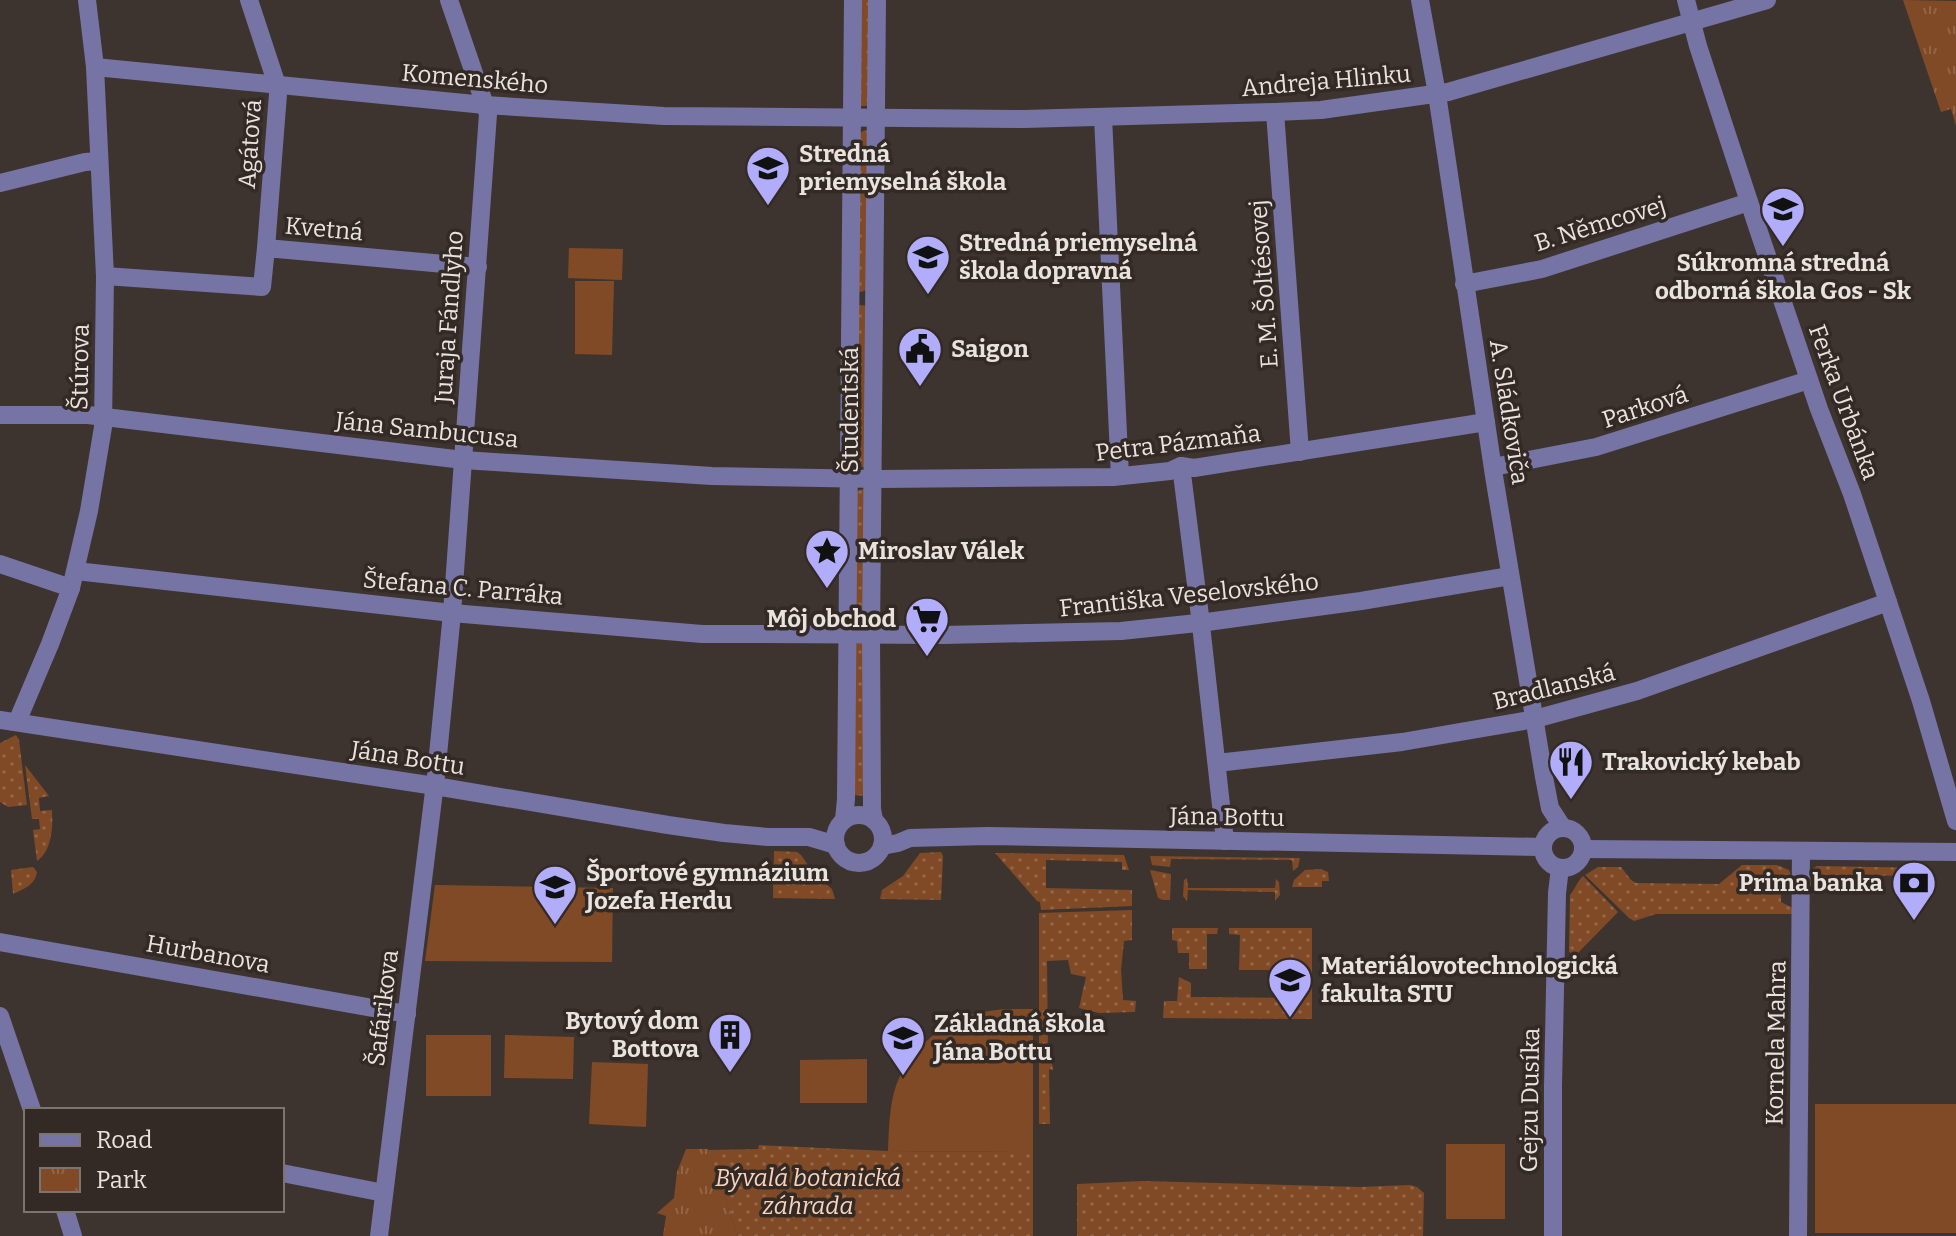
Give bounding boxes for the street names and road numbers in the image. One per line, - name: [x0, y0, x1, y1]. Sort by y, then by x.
- street label: Komenského: [400, 59, 550, 99]
- street label: Andreja Hlinku: [1240, 60, 1412, 102]
- street label: Agátová: [233, 98, 267, 190]
- street label: B. Němcovej: [1531, 191, 1669, 257]
- street label: E. M. Šoltésovej: [1243, 199, 1284, 369]
- street label: Kvetná: [284, 212, 364, 246]
- street label: Juraja Fándlyho: [429, 230, 469, 405]
- street label: Ferka Urbánka: [1803, 321, 1885, 483]
- street label: Štúrova: [64, 324, 95, 410]
- street label: A. Sládkoviča: [1484, 338, 1534, 486]
- street label: Študentská: [835, 347, 864, 473]
- street label: Parková: [1599, 380, 1691, 434]
- street label: Jána Sambucusa: [333, 406, 520, 454]
- street label: Petra Pázmaňa: [1094, 419, 1262, 467]
- street label: Štefana C. Parráka: [362, 564, 564, 611]
- street label: Františka Veselovského: [1058, 567, 1320, 623]
- street label: Bradlanská: [1490, 658, 1618, 716]
- street label: Jána Bottu: [348, 735, 467, 781]
- street label: Jána Bottu: [1168, 802, 1285, 832]
- street label: Hurbanova: [144, 929, 272, 979]
- street label: Šafárikova: [361, 948, 404, 1068]
- street label: Kornela Mahra: [1761, 960, 1791, 1126]
- street label: Gejzu Dusíka: [1515, 1027, 1545, 1173]

